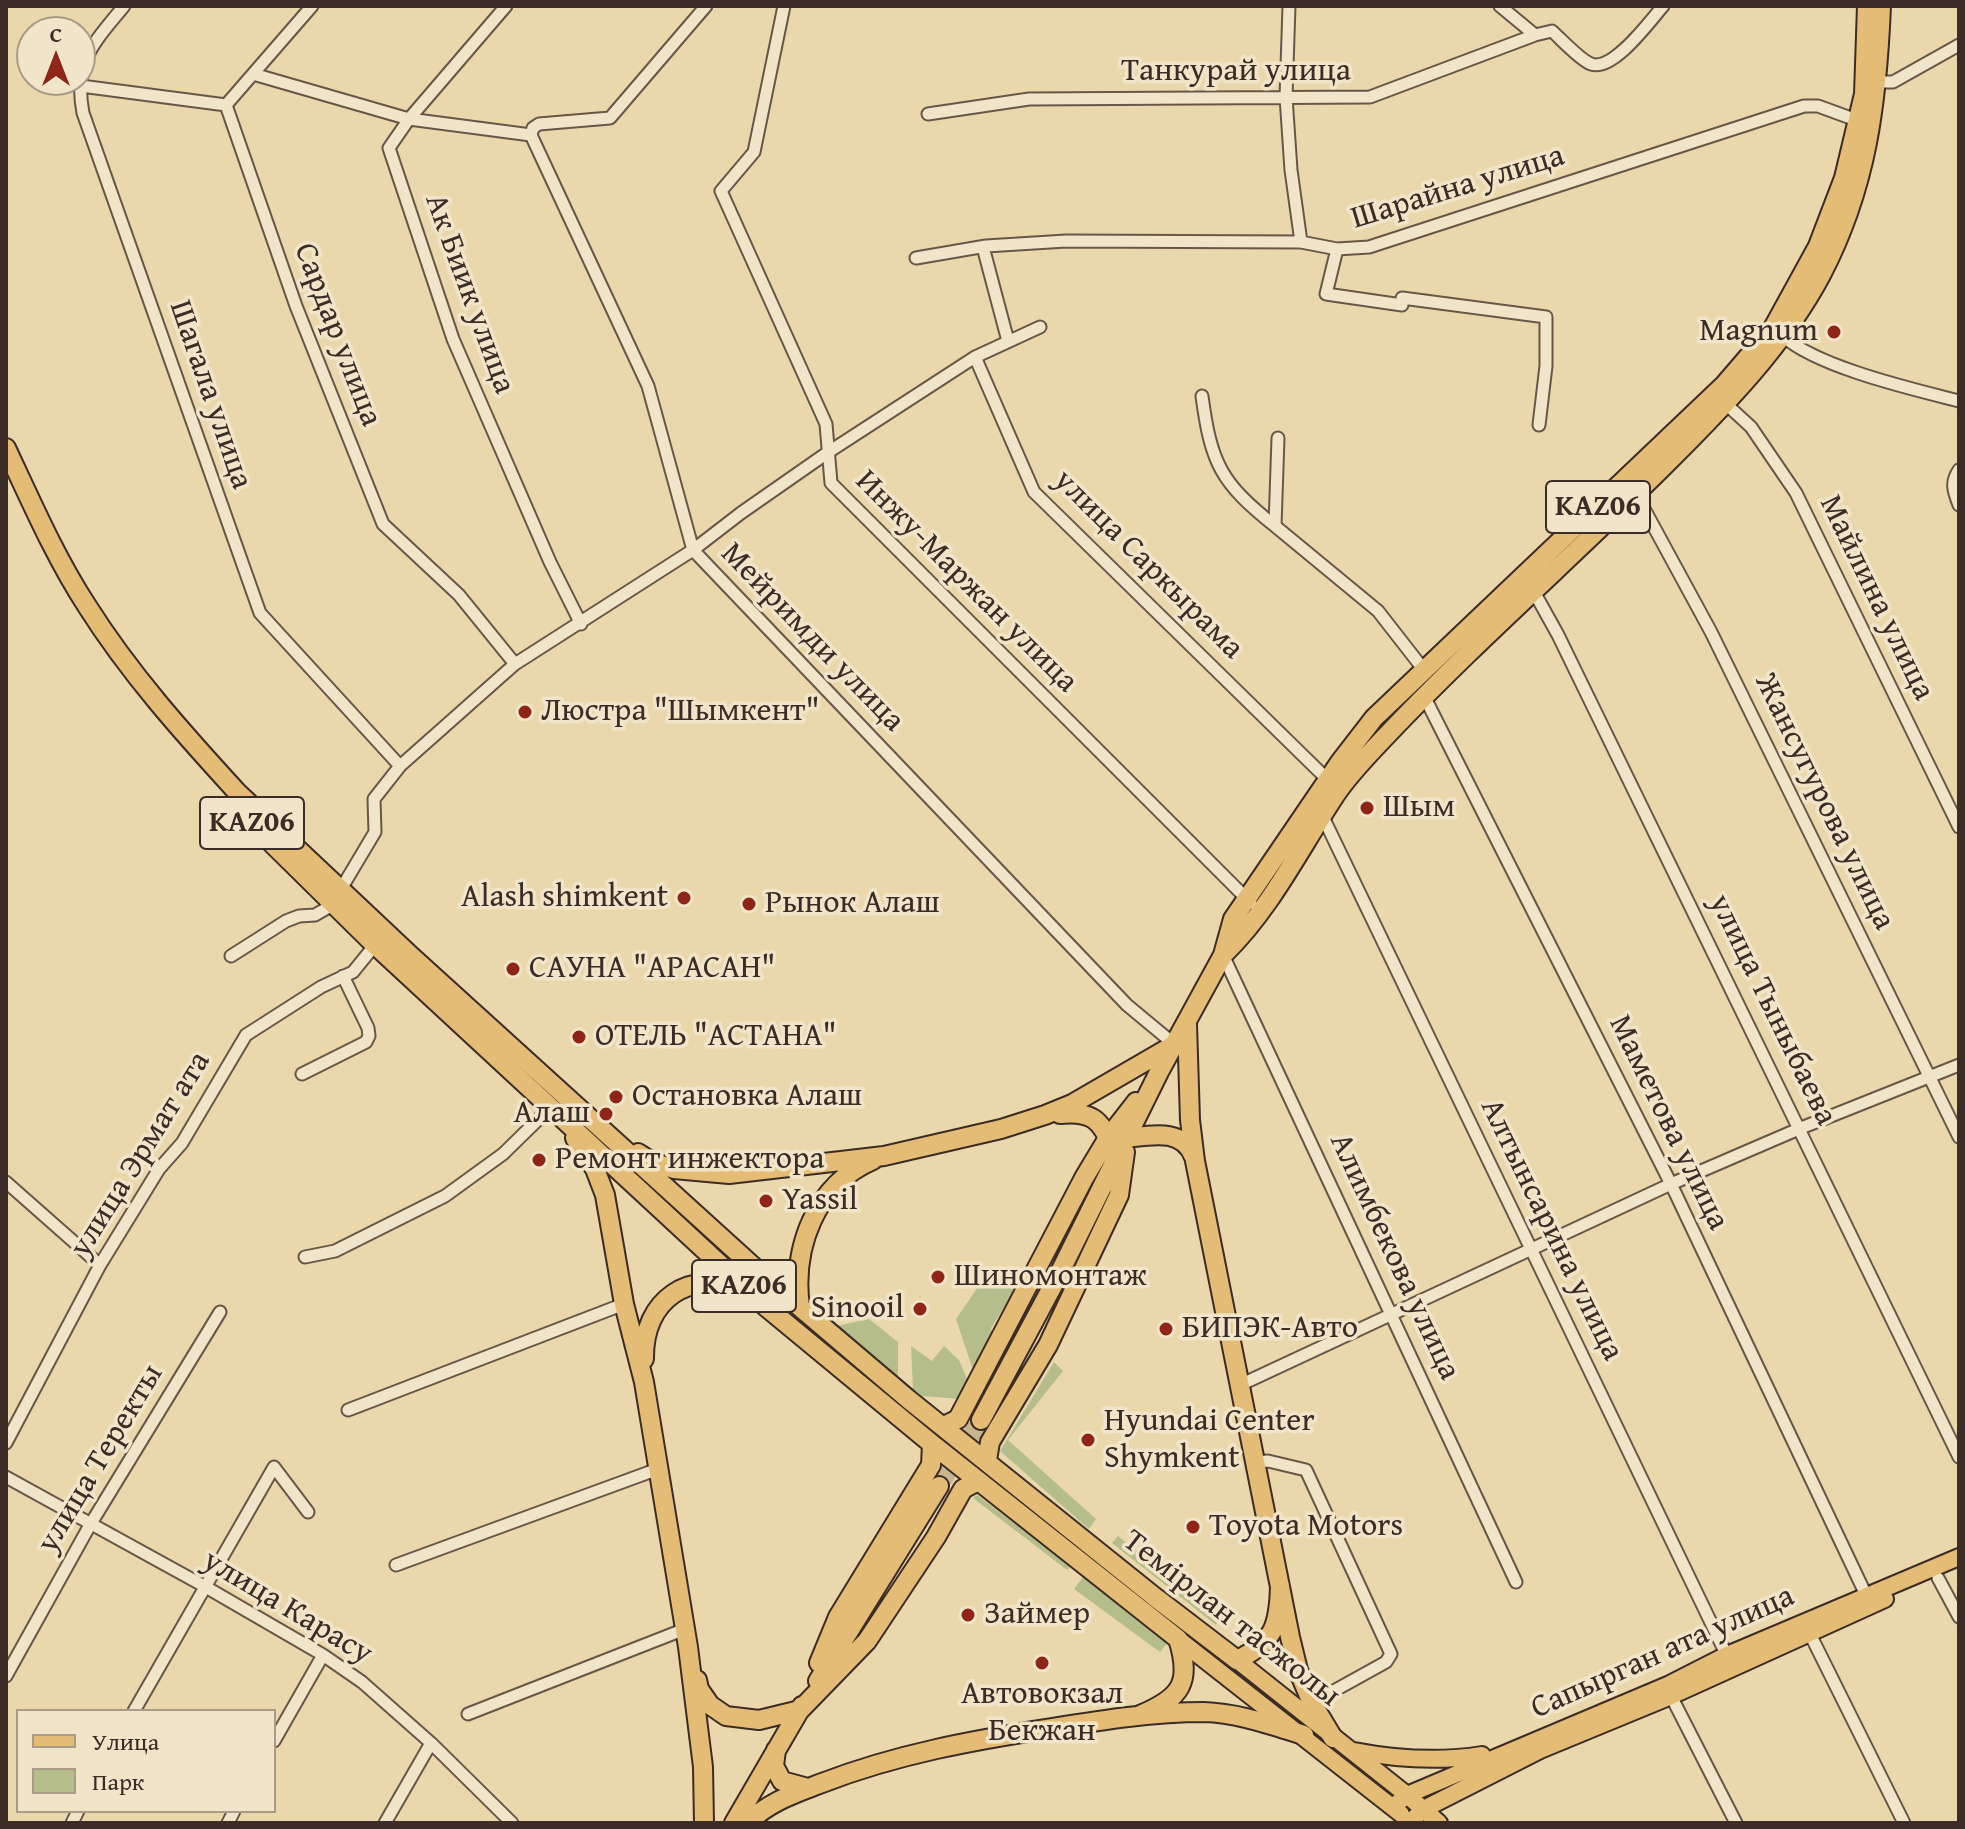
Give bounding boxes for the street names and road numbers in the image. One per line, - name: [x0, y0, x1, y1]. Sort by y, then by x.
- street label: Танкурай улица: [1121, 53, 1351, 91]
- street label: Шарайна улица: [1347, 137, 1569, 239]
- street label: Ак Биик улица: [415, 189, 523, 399]
- street label: Сардар улица: [284, 238, 390, 432]
- street label: Шагала улица: [160, 296, 260, 494]
- street label: улица Саркырама: [1045, 462, 1251, 668]
- street label: Инжу-Маржан улица: [847, 463, 1085, 701]
- road number: KАZ06: [1546, 481, 1650, 533]
- street label: Майлина улица: [1810, 489, 1942, 707]
- street label: Мейримди улица: [712, 535, 912, 741]
- street label: Жансугурова улица: [1745, 668, 1903, 936]
- road number: KАZ06: [200, 797, 304, 849]
- street label: улица Тыныбаева: [1699, 888, 1845, 1132]
- street label: Маметова улица: [1599, 1009, 1737, 1237]
- street label: улица Эрмат ата: [62, 1045, 220, 1265]
- street label: Алтынсарина улица: [1471, 1093, 1631, 1367]
- street label: Алимбекова улица: [1320, 1128, 1468, 1386]
- road number: KАZ06: [692, 1260, 796, 1312]
- street label: улица Теректы: [30, 1358, 172, 1560]
- street label: Темірлан тасжолы: [1115, 1522, 1347, 1716]
- street label: улица Карасу: [195, 1542, 379, 1674]
- street label: Сапырган ата улица: [1525, 1578, 1801, 1728]

